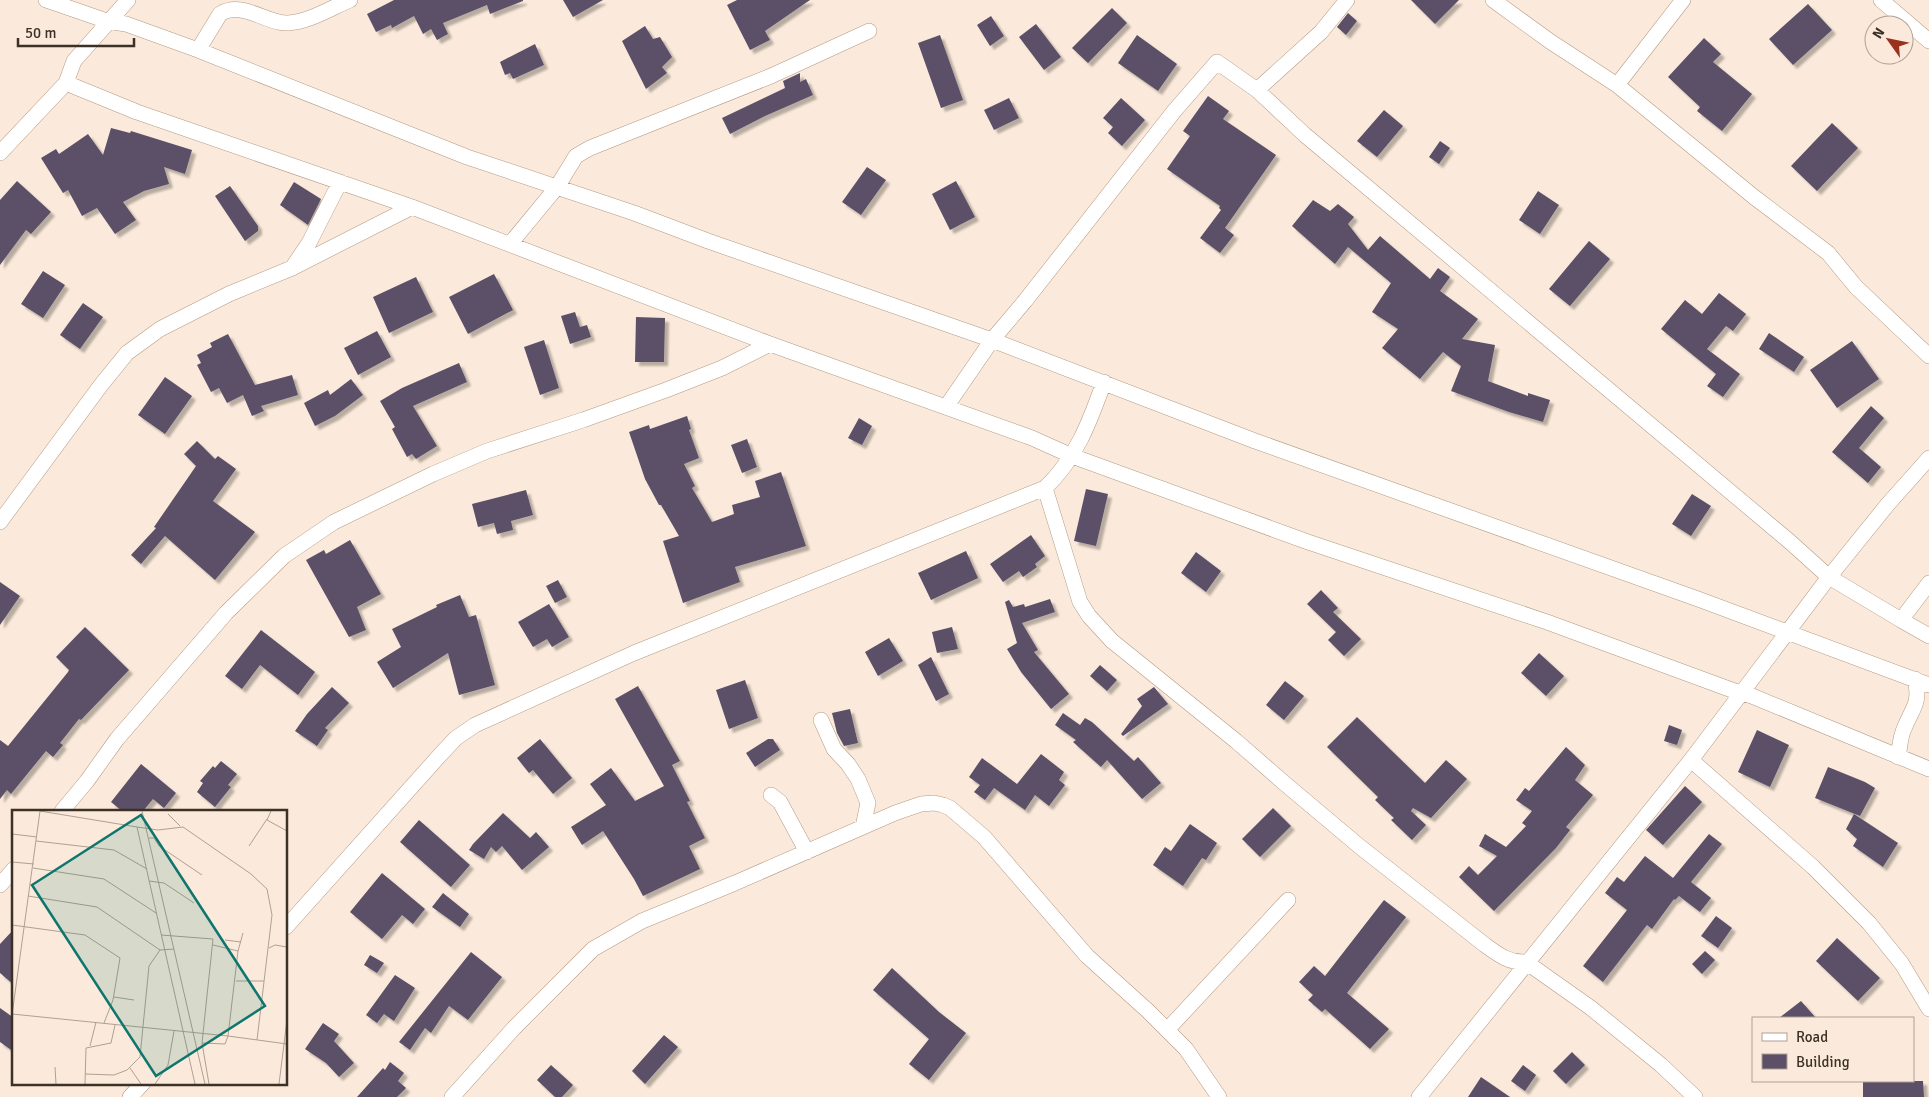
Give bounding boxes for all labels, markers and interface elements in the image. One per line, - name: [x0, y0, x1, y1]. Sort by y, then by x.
- scale bar: [18, 15, 134, 47]
- north arrow: [1864, 15, 1914, 65]
- text: 50 m: [25, 24, 56, 42]
- text: N: [1869, 24, 1888, 42]
- inset map: [12, 810, 288, 1084]
- legend: [1752, 1017, 1914, 1082]
- text: Road: [1796, 1028, 1828, 1046]
- text: Building: [1796, 1053, 1850, 1071]

